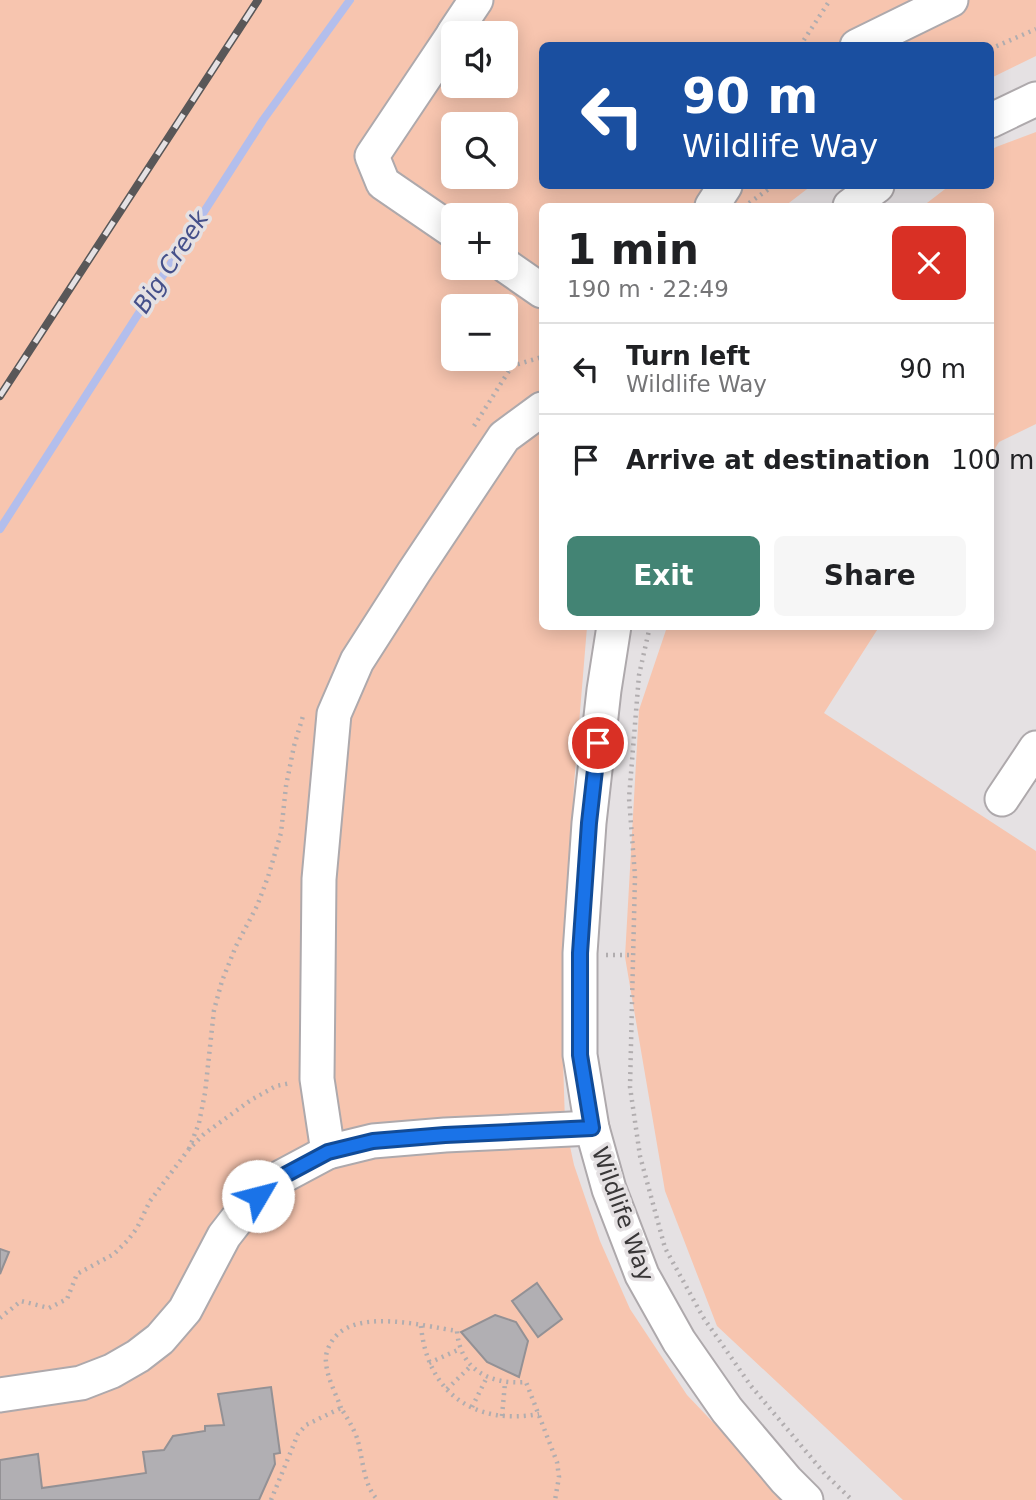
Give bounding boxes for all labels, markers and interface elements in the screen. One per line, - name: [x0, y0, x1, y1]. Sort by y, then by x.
- map controls: [441, 21, 518, 371]
- button: sound: [441, 21, 518, 98]
- text: 90 m: [682, 68, 818, 125]
- icon: left: [567, 70, 658, 161]
- button: search: [441, 112, 518, 189]
- text: Wildlife Way: [682, 127, 878, 165]
- button: +: [441, 203, 518, 280]
- water label: Big Creek: [128, 205, 215, 318]
- text: 1 min: [567, 225, 699, 274]
- button: close: [892, 226, 966, 300]
- text: 190 m · 22:49: [567, 276, 729, 302]
- button: −: [441, 294, 518, 371]
- text: Turn left: [626, 341, 750, 371]
- icon: left: [567, 350, 605, 388]
- text: 90 m: [899, 354, 966, 384]
- text: Wildlife Way: [626, 371, 767, 397]
- icon: arrive: [567, 441, 605, 479]
- text: Arrive at destination: [626, 445, 930, 475]
- text: 100 m: [951, 445, 1034, 475]
- button: Exit: [567, 536, 760, 616]
- button: Share: [774, 536, 966, 616]
- pin: [568, 713, 628, 773]
- icon: arrive: [579, 724, 617, 762]
- street label: Wildlife Way: [587, 1143, 659, 1285]
- position arrow: [221, 1159, 295, 1233]

